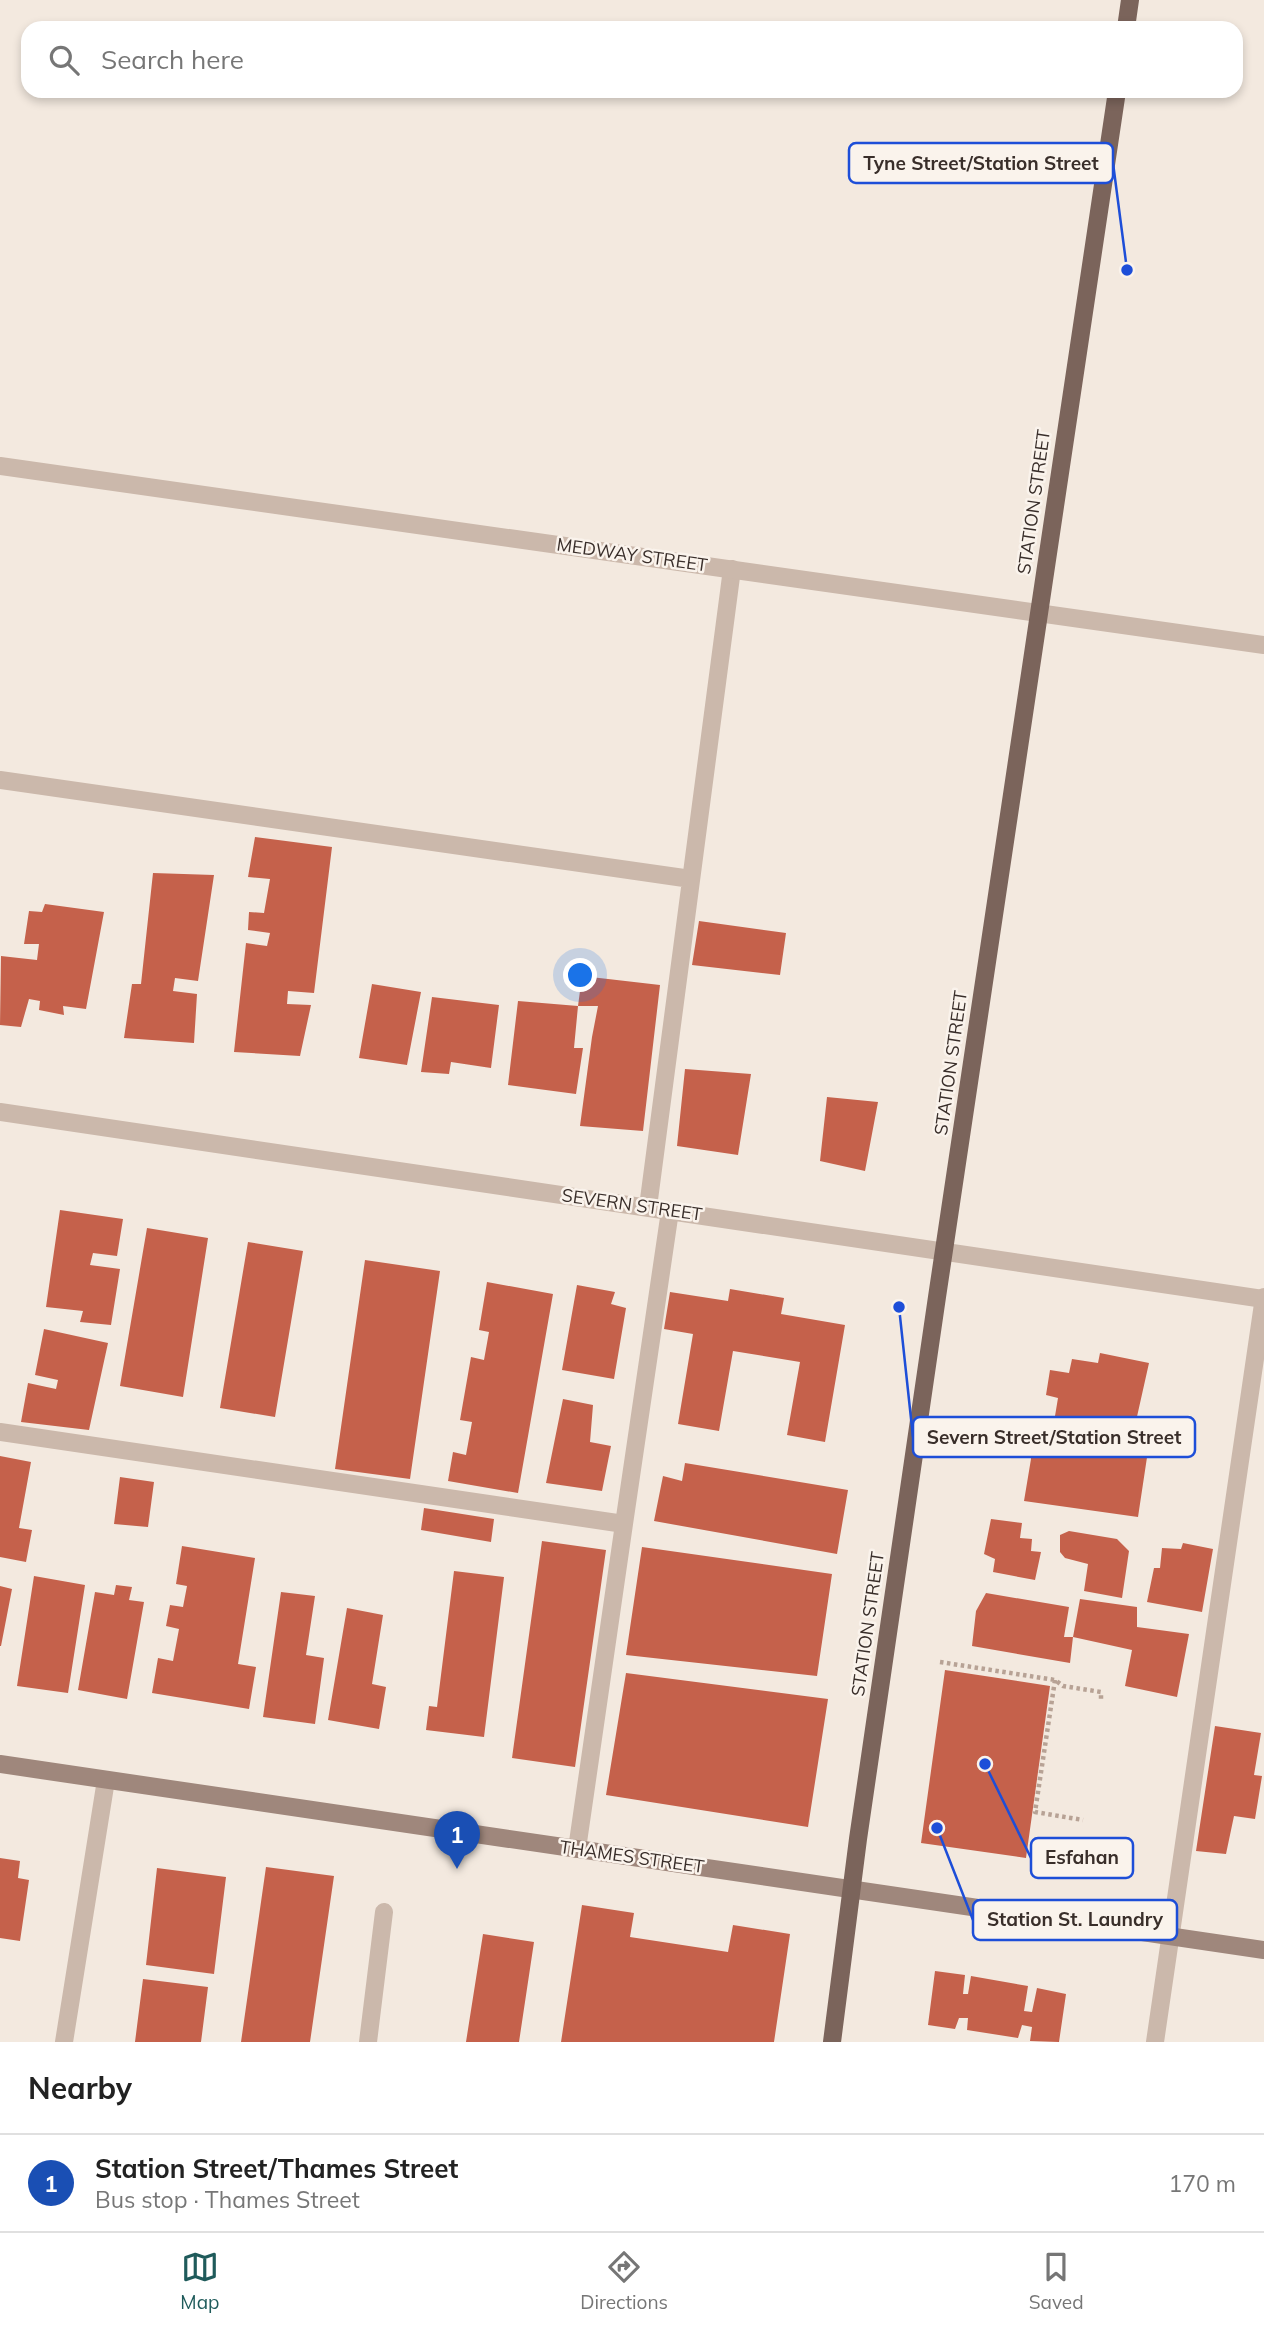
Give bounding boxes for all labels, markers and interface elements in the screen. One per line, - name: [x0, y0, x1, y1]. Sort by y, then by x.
- search box: [21, 21, 1243, 98]
- icon: search: [45, 41, 83, 79]
- text: Search here: [101, 43, 244, 76]
- callout: Tyne Street/Station Street: [849, 143, 1113, 183]
- text: Tyne Street/Station Street: [863, 151, 1099, 175]
- street label: STATION STREET: [1012, 428, 1055, 576]
- street label: MEDWAY STREET: [555, 533, 709, 576]
- your location: [563, 958, 597, 992]
- street label: STATION STREET: [929, 989, 972, 1137]
- street label: SEVERN STREET: [560, 1183, 704, 1226]
- callout: Severn Street/Station Street: [913, 1417, 1195, 1457]
- text: Severn Street/Station Street: [927, 1425, 1181, 1449]
- street label: STATION STREET: [846, 1550, 889, 1698]
- pin: 1: [434, 1811, 480, 1869]
- street label: THAMES STREET: [558, 1835, 706, 1878]
- callout: Esfahan: [1031, 1838, 1133, 1878]
- text: Esfahan: [1045, 1845, 1119, 1869]
- callout: Station St. Laundry: [973, 1900, 1177, 1940]
- text: Station St. Laundry: [987, 1907, 1164, 1931]
- text: Nearby: [28, 2069, 132, 2107]
- text: Station Street/Thames Street: [95, 2152, 458, 2185]
- text: 1: [44, 2169, 58, 2198]
- text: 170 m: [1168, 2169, 1236, 2198]
- text: Bus stop · Thames Street: [95, 2185, 360, 2214]
- tab: Map: [180, 2248, 219, 2314]
- tab: Directions: [580, 2248, 668, 2314]
- tab: Saved: [1029, 2248, 1084, 2314]

